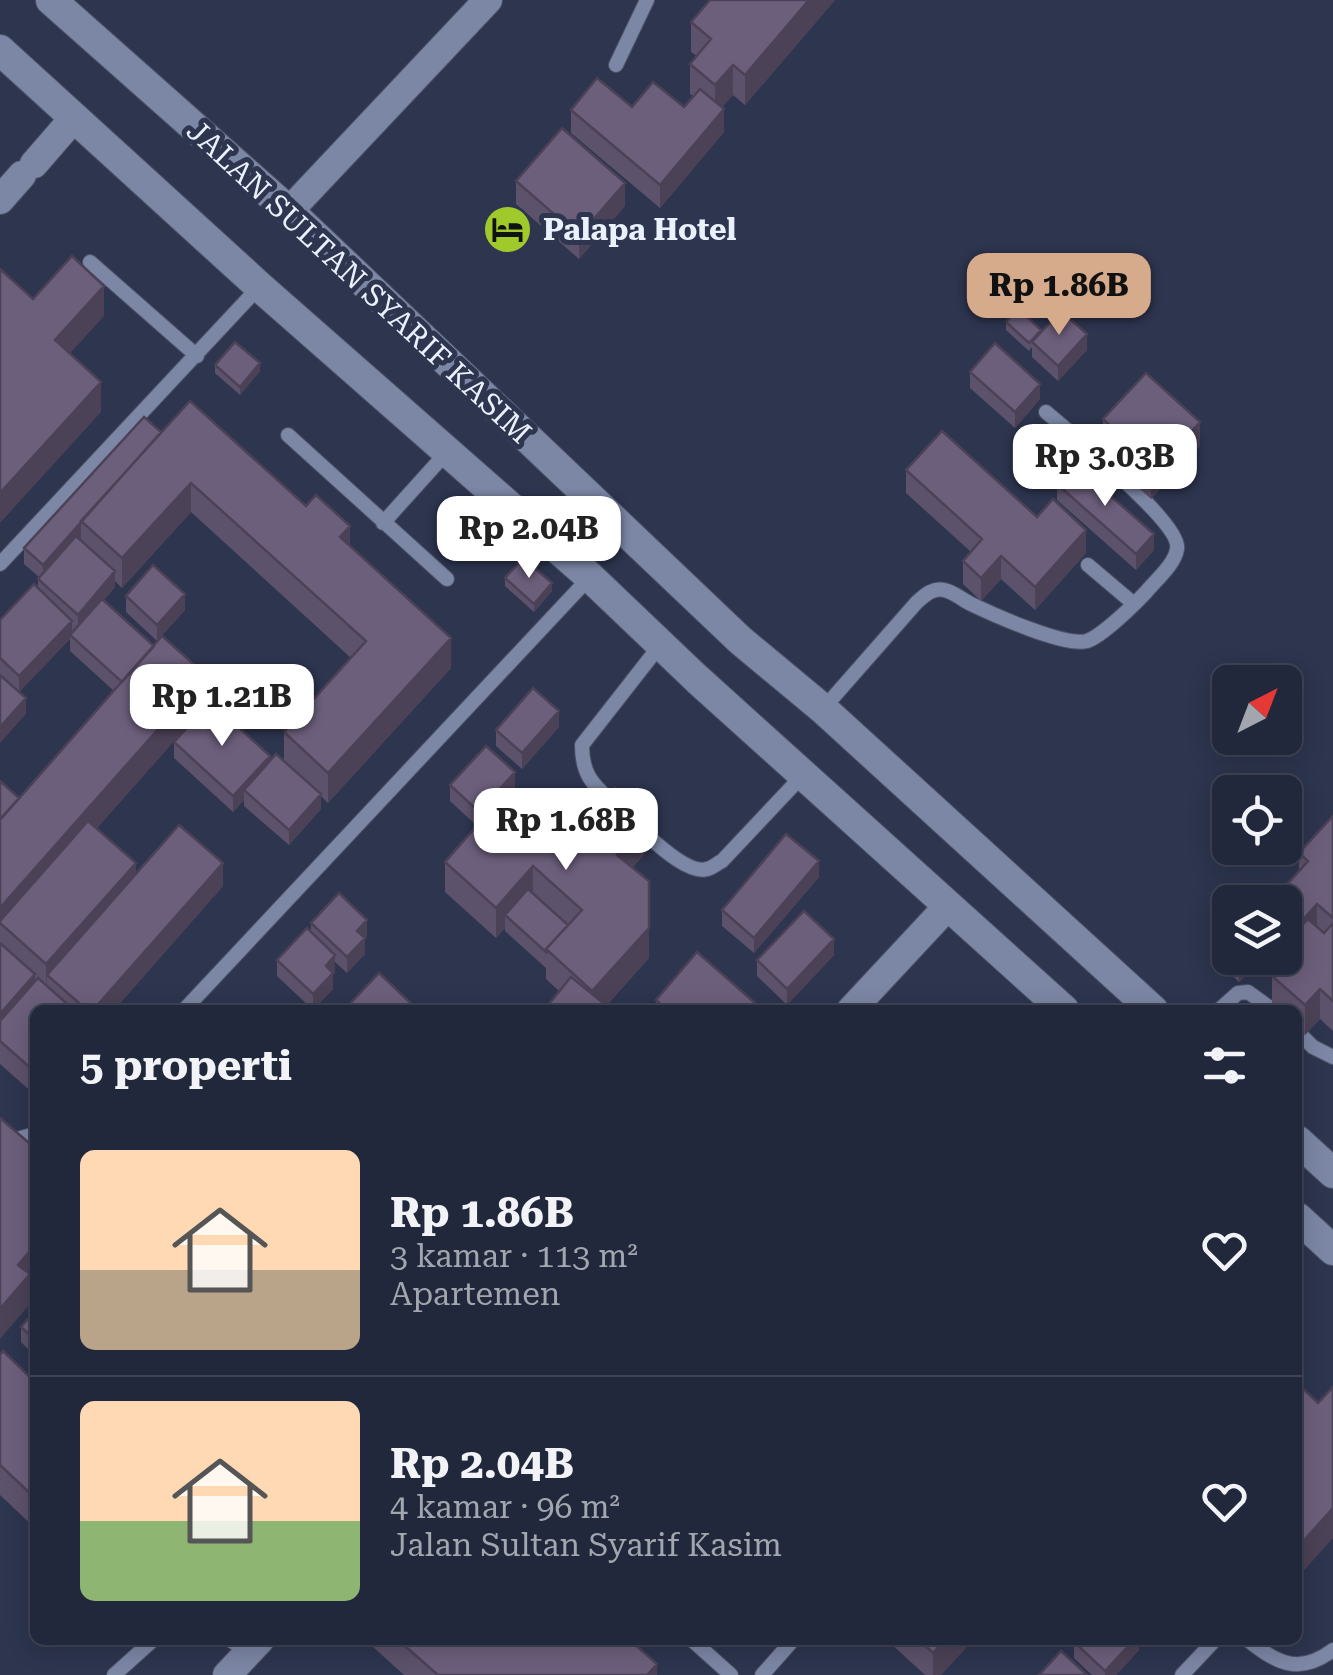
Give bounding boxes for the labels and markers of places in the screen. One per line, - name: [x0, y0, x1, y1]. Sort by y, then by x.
- hotel icon: Palapa Hotel: [482, 204, 534, 256]
- place label: Palapa Hotel: [543, 212, 737, 247]
- pin: Rp 1.86B: [956, 253, 1162, 338]
- pin: Rp 3.03B: [1002, 424, 1208, 509]
- pin: Rp 2.04B: [426, 496, 632, 581]
- pin: Rp 1.21B: [119, 664, 325, 749]
- pin: Rp 1.68B: [463, 788, 669, 873]

